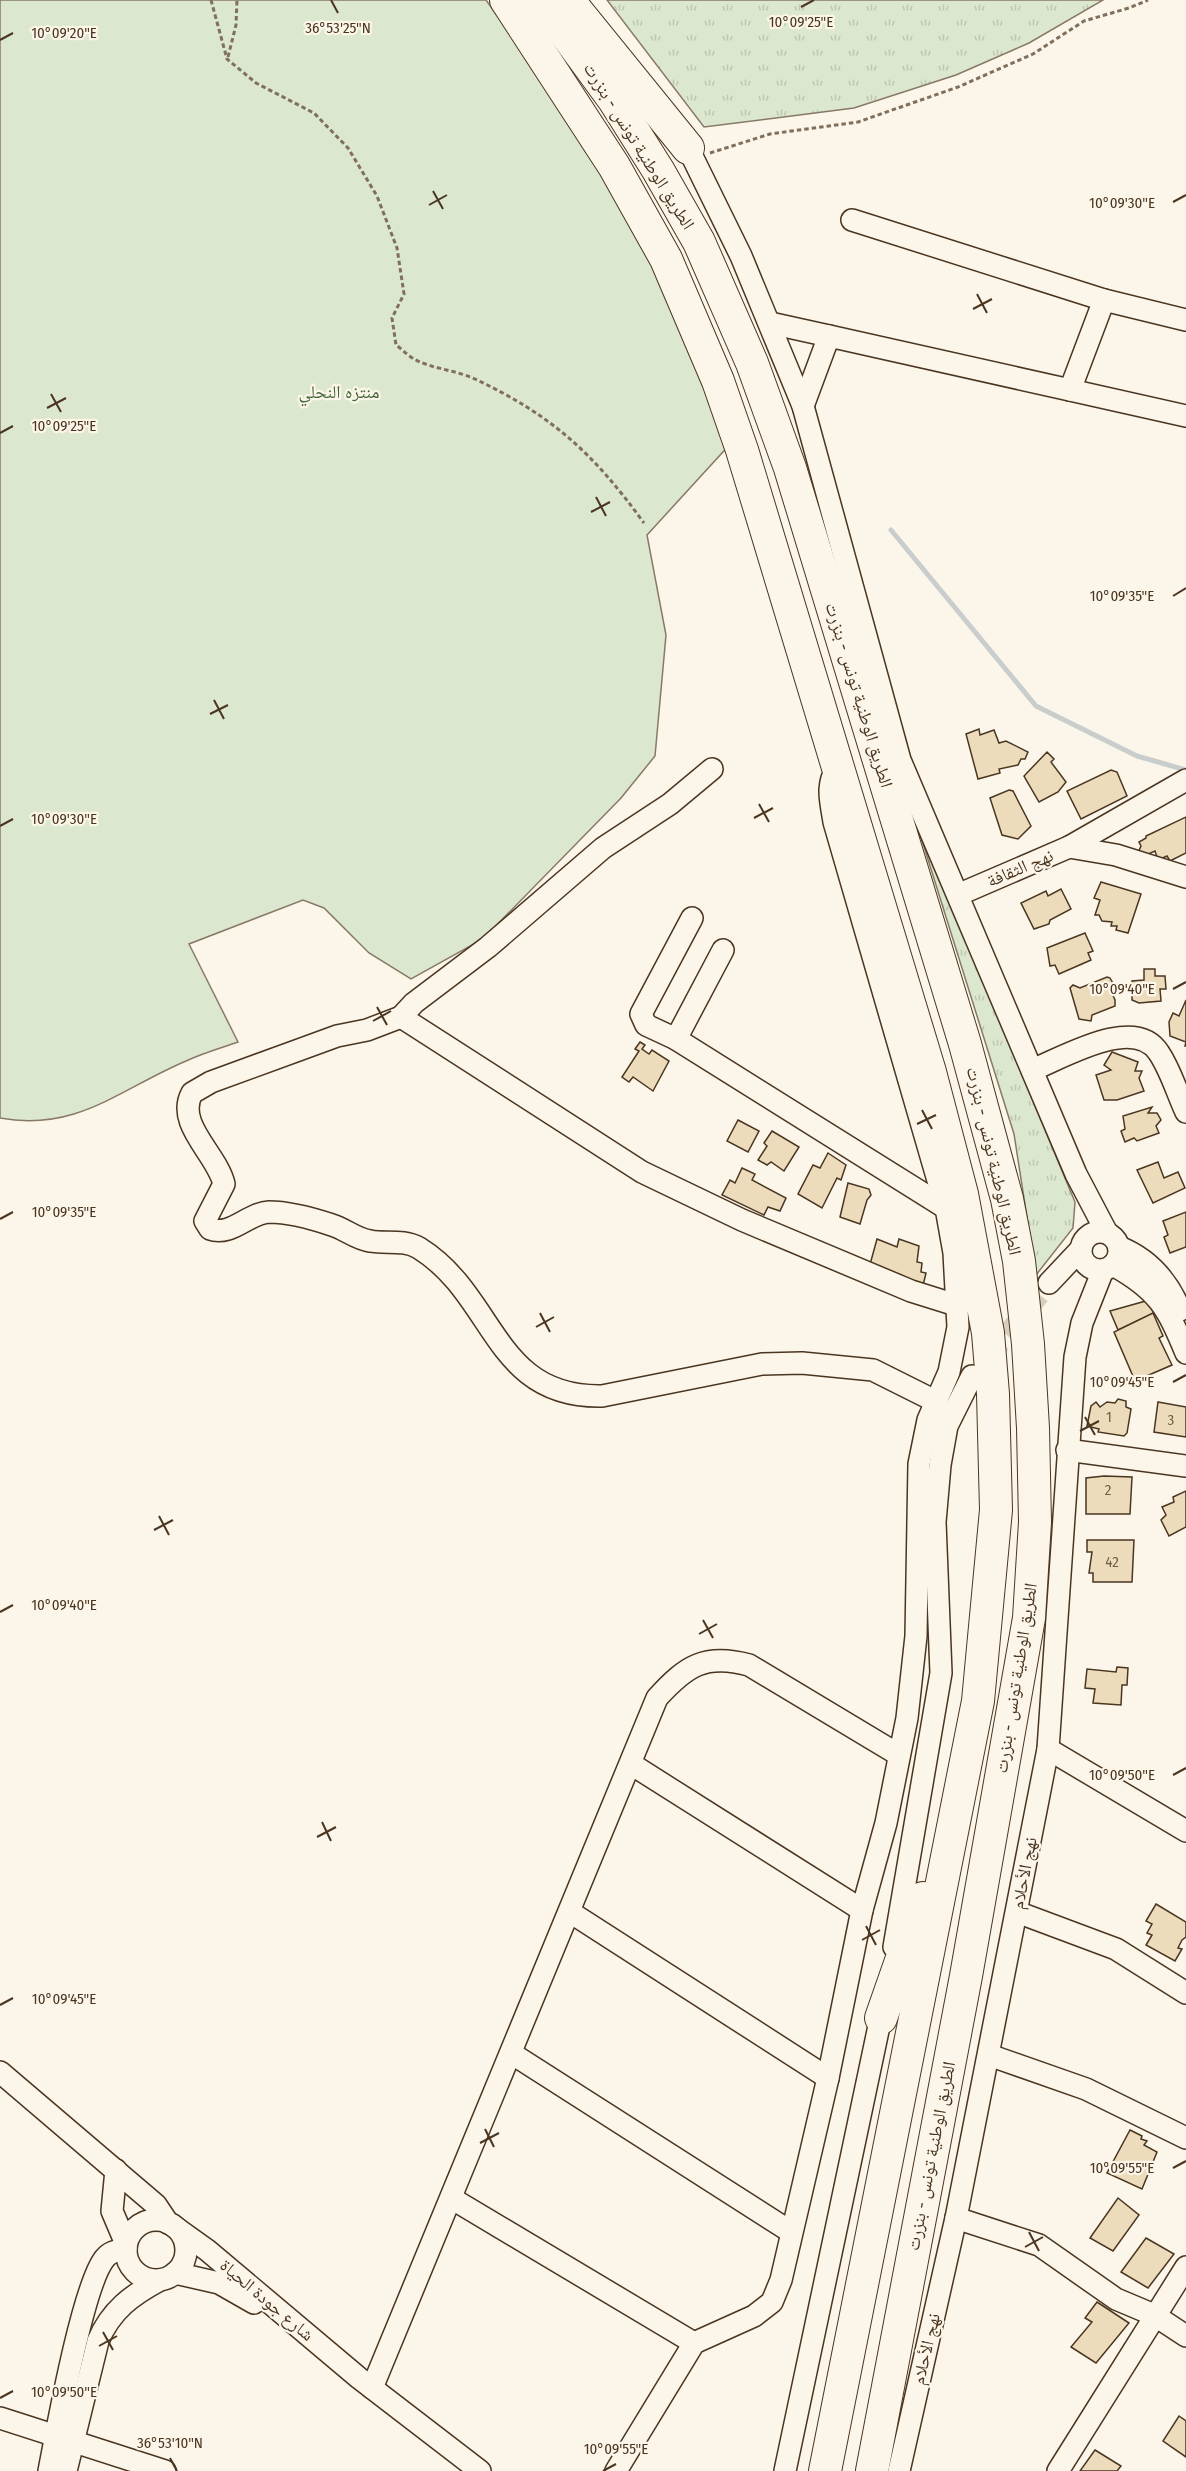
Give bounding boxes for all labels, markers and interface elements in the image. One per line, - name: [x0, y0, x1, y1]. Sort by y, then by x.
- text: 10°09'25"E: [769, 13, 833, 31]
- text: 36°53'25"N: [305, 19, 371, 37]
- text: 10°09'20"E: [31, 24, 97, 42]
- street label: الطريق الوطنية تونس - بنزرت: [579, 59, 699, 233]
- text: 10°09'30"E: [1089, 194, 1155, 212]
- park label: منتزه النحلي: [299, 381, 379, 407]
- text: 10°09'25"E: [32, 417, 96, 435]
- text: 10°09'35"E: [1090, 587, 1154, 605]
- street label: الطريق الوطنية تونس - بنزرت: [820, 600, 898, 790]
- text: 10°09'30"E: [31, 810, 97, 828]
- street label: نهج الثقافة: [984, 844, 1057, 893]
- text: 10°09'40"E: [1089, 980, 1155, 998]
- street label: الطريق الوطنية تونس - بنزرت: [962, 1065, 1026, 1257]
- text: 10°09'35"E: [32, 1203, 96, 1221]
- text: 10°09'45"E: [1090, 1373, 1154, 1391]
- house number: 1: [1106, 1408, 1112, 1426]
- house number: 3: [1168, 1411, 1175, 1429]
- house number: 2: [1105, 1481, 1112, 1499]
- house number: 42: [1105, 1553, 1119, 1571]
- street label: الطريق الوطنية تونس - بنزرت: [990, 1581, 1042, 1775]
- text: 10°09'40"E: [31, 1596, 97, 1614]
- text: 10°09'50"E: [1089, 1766, 1155, 1784]
- street label: نهج الأحلام: [1006, 1835, 1043, 1911]
- text: 10°09'45"E: [32, 1990, 96, 2008]
- street label: الطريق الوطنية تونس - بنزرت: [902, 2059, 960, 2253]
- text: 10°09'55"E: [1090, 2159, 1154, 2177]
- street label: شارع جودة الحياة: [216, 2254, 318, 2346]
- street label: نهج الأحلام: [907, 2311, 946, 2387]
- text: 10°09'50"E: [31, 2383, 97, 2401]
- text: 36°53'10"N: [137, 2434, 203, 2452]
- text: 10°09'55"E: [584, 2440, 648, 2458]

